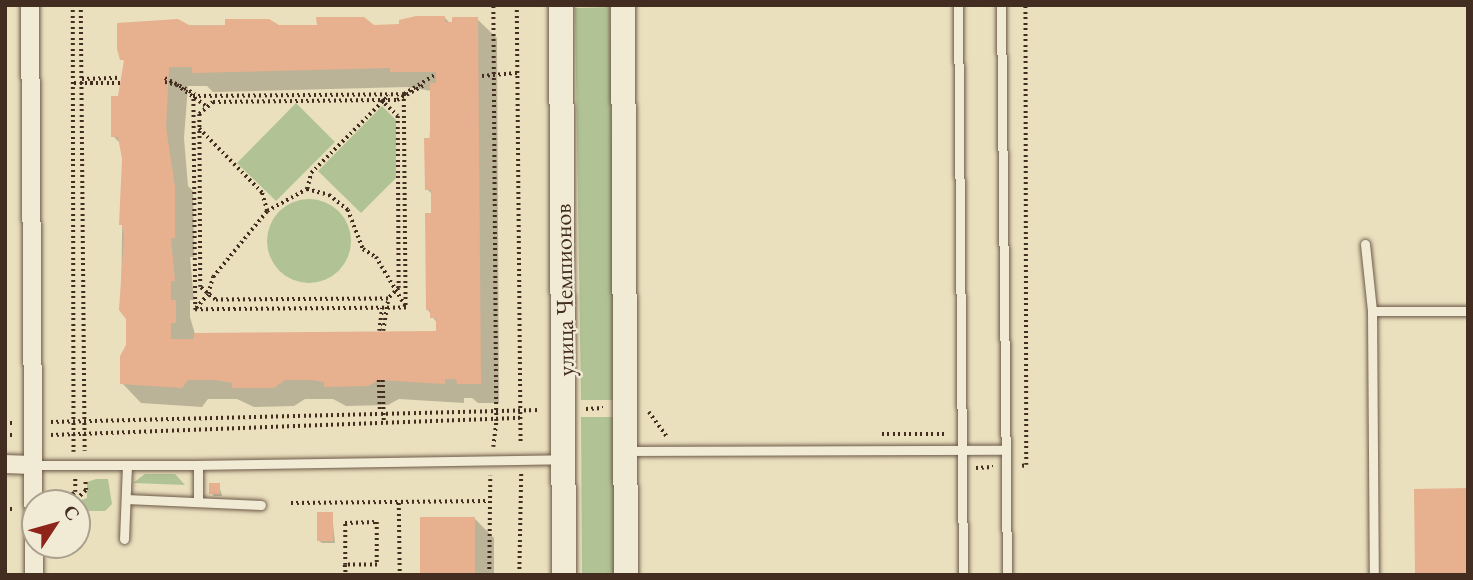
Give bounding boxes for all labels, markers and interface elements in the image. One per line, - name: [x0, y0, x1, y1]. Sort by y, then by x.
- street label: улица Чемпионов: [548, 203, 580, 377]
- north arrow: [21, 489, 91, 559]
- text: С: [58, 500, 86, 525]

